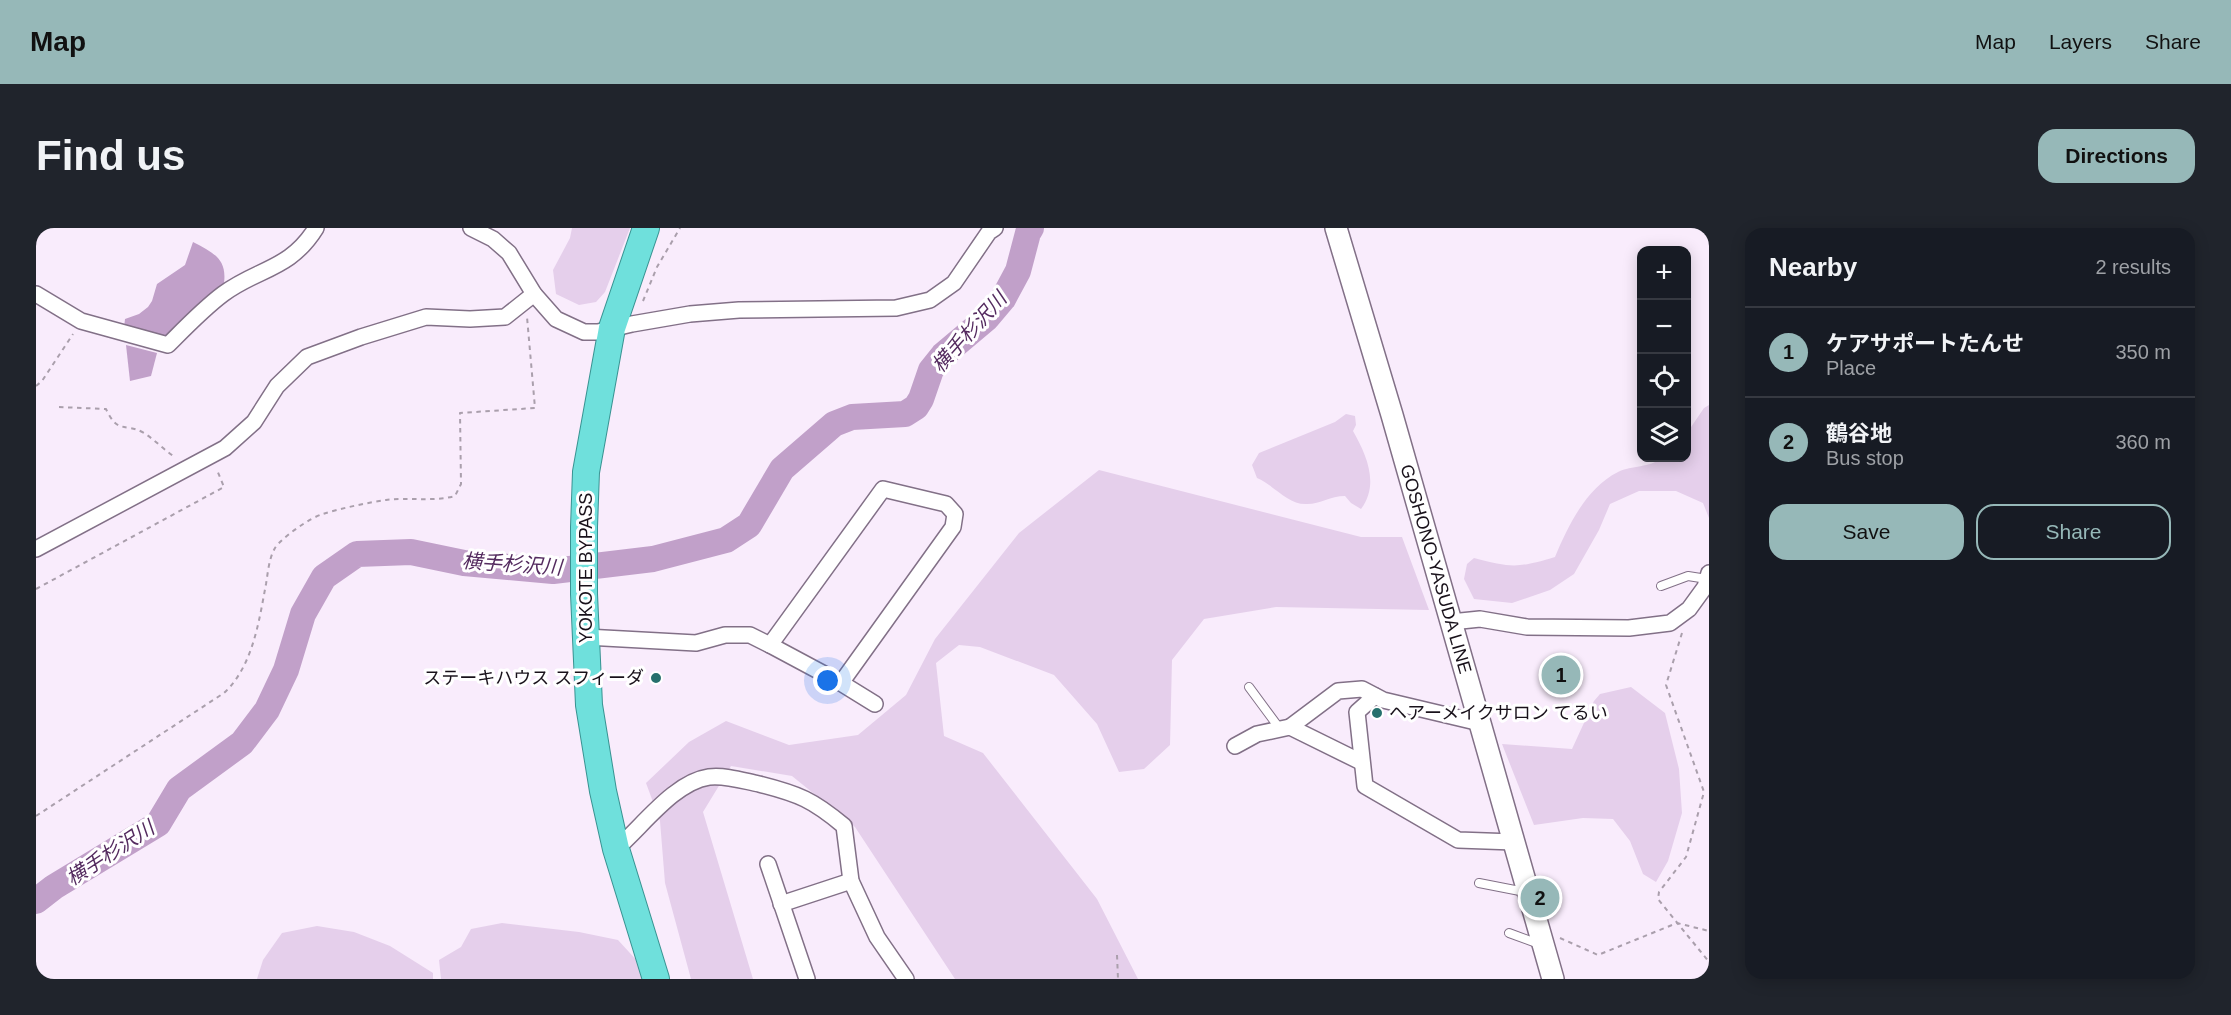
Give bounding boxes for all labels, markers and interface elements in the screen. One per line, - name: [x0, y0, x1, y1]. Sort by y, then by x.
- text: Map: [30, 26, 86, 57]
- text: Map: [1975, 30, 2016, 53]
- text: Layers: [2049, 30, 2112, 53]
- text: Share: [2145, 30, 2201, 53]
- button: Directions: [2038, 129, 2195, 183]
- text: Find us: [36, 132, 185, 179]
- map controls: [1637, 246, 1691, 462]
- button: +: [1637, 246, 1691, 300]
- text: Nearby: [1769, 252, 1857, 282]
- text: 2 results: [2095, 256, 2171, 278]
- water label: 横手杉沢川: [927, 286, 1012, 377]
- button: −: [1637, 300, 1691, 354]
- text: ケアサポートたんせ: [1826, 331, 2024, 356]
- text: 1: [1783, 341, 1794, 363]
- text: 350 m: [2115, 341, 2171, 363]
- button: locate: [1637, 354, 1691, 408]
- text: Place: [1826, 357, 1876, 379]
- button: layers: [1637, 408, 1691, 462]
- text: 鶴谷地: [1826, 421, 1892, 446]
- text: 2: [1783, 431, 1794, 453]
- text: 360 m: [2115, 431, 2171, 453]
- text: Bus stop: [1826, 447, 1904, 469]
- street label: GOSHONO-YASUDA LINE: [1397, 462, 1475, 676]
- street label: YOKOTE BYPASS: [576, 493, 596, 643]
- button: Save: [1769, 504, 1964, 560]
- button: Share: [1976, 504, 2171, 560]
- water label: 横手杉沢川: [461, 550, 565, 579]
- pin: 1: [1542, 652, 1580, 698]
- your location: [813, 666, 842, 695]
- place label: ステーキハウス スフィーダ: [423, 668, 644, 688]
- marker: ステーキハウス スフィーダ: [649, 671, 663, 685]
- place label: ヘアーメイクサロン てるい: [1389, 703, 1608, 723]
- marker: ヘアーメイクサロン てるい: [1370, 706, 1384, 720]
- water label: 横手杉沢川: [62, 815, 160, 889]
- pin: 2: [1520, 876, 1560, 920]

